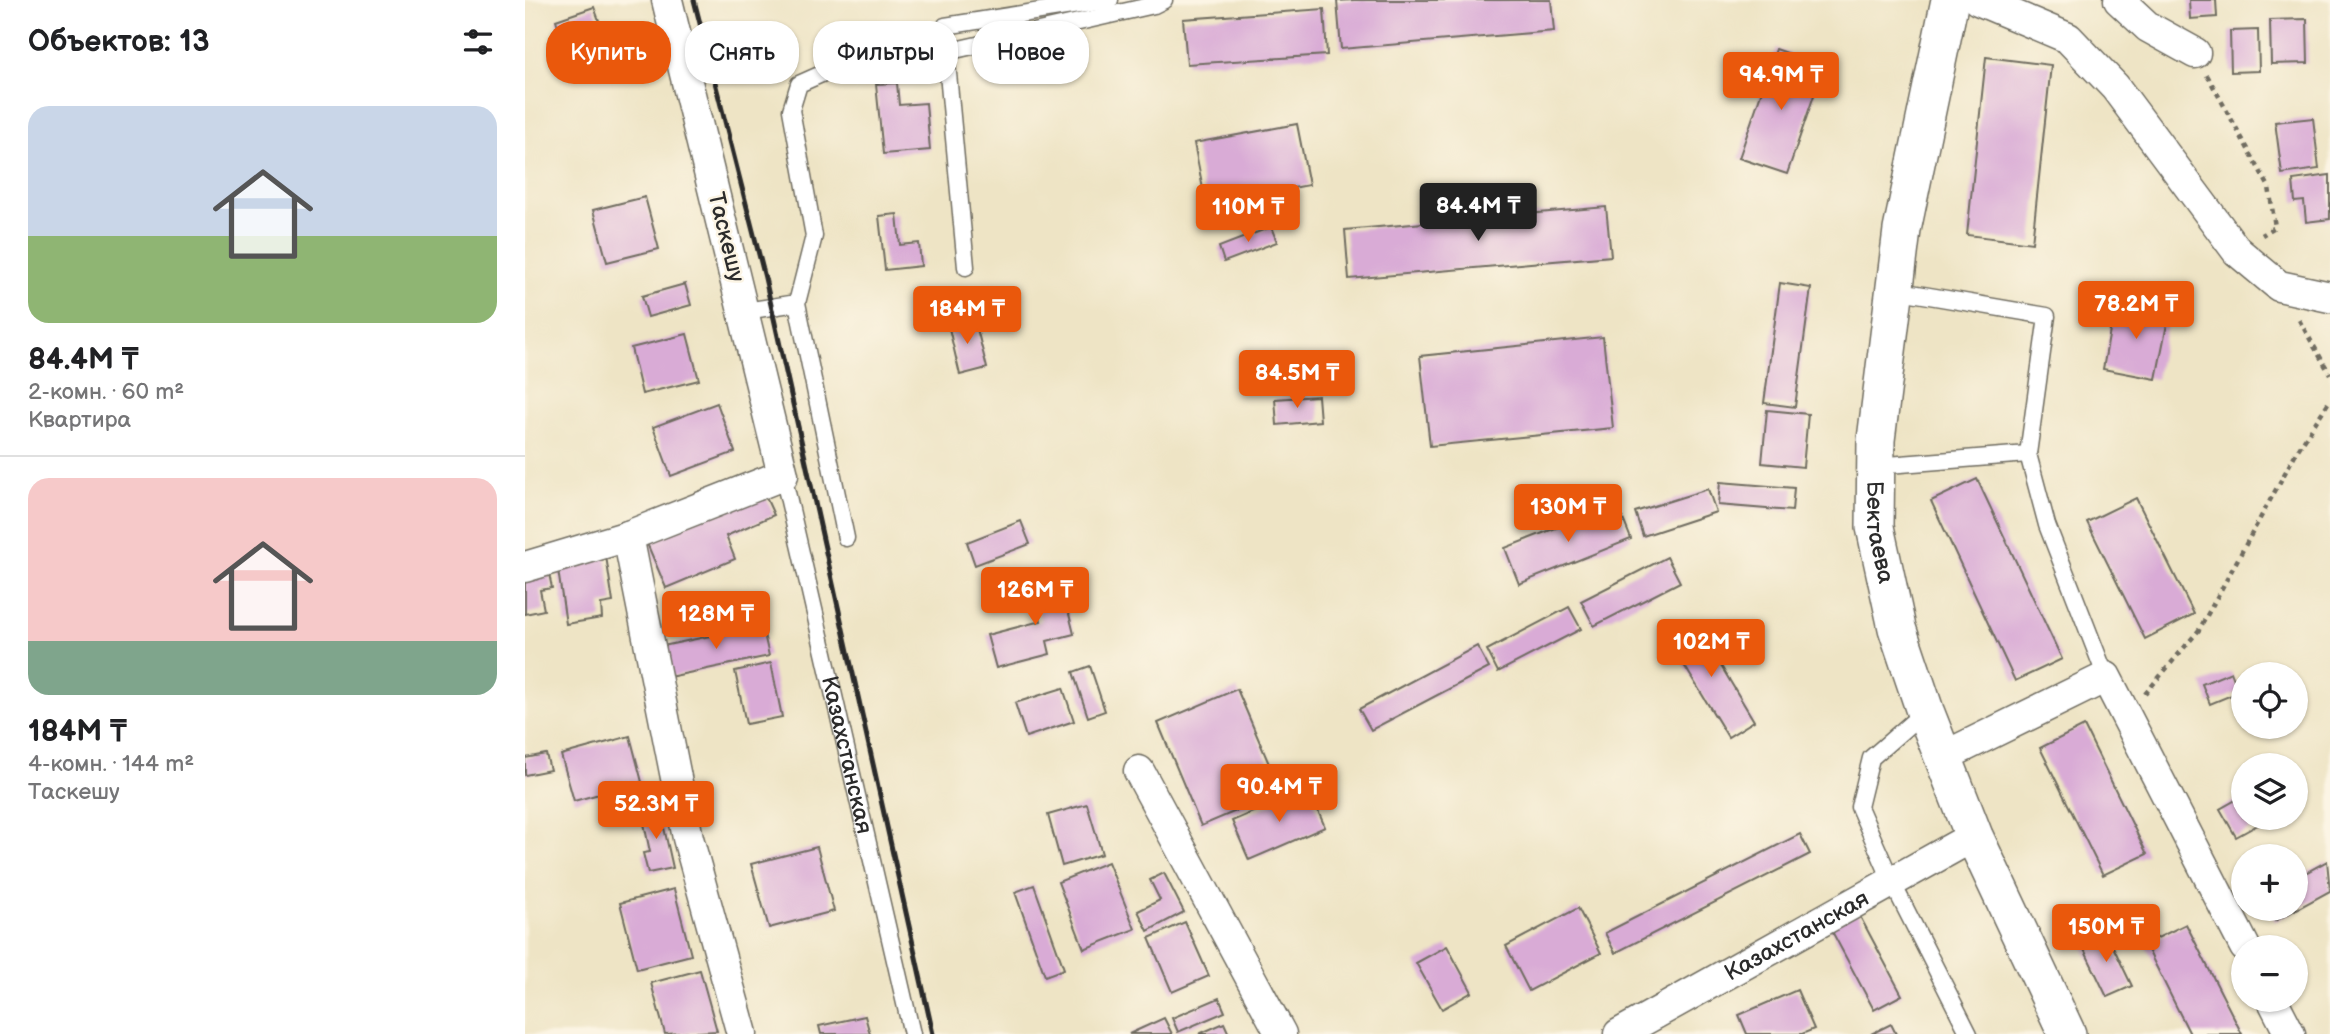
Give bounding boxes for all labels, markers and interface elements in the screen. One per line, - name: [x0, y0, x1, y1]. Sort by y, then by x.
- chip: Купить: [546, 21, 671, 84]
- chip: Снять: [685, 21, 799, 84]
- chip: Фильтры: [813, 21, 958, 84]
- chip: Новое: [972, 21, 1089, 84]
- icon: filters: [459, 23, 497, 61]
- text: Объектов: 13: [28, 24, 209, 60]
- pin: 94.9M ₸: [1716, 52, 1846, 112]
- text: 94.9M ₸: [1739, 61, 1823, 89]
- icon: home: [200, 151, 326, 277]
- pin: 110M ₸: [1191, 184, 1305, 244]
- pin: 84.4M ₸: [1413, 184, 1543, 243]
- street label: Таскешу: [701, 189, 751, 285]
- text: 84.4M ₸: [1436, 192, 1520, 220]
- text: 110M ₸: [1212, 193, 1284, 221]
- pin: 78.2M ₸: [2071, 282, 2201, 341]
- pin: 184M ₸: [910, 286, 1024, 346]
- text: 78.2M ₸: [2094, 290, 2178, 318]
- text: 184M ₸: [929, 295, 1005, 323]
- text: 84.4M ₸: [28, 342, 138, 378]
- pin: 84.5M ₸: [1232, 350, 1362, 410]
- text: 84.5M ₸: [1255, 359, 1339, 387]
- text: 2-комн. · 60 m²: [28, 378, 184, 406]
- text: Квартира: [28, 406, 131, 434]
- street label: Бектаева: [1860, 481, 1900, 586]
- pin: 130M ₸: [1511, 484, 1625, 544]
- text: 130M ₸: [1530, 493, 1606, 521]
- icon: home: [200, 523, 326, 649]
- pin: 126M ₸: [978, 568, 1092, 627]
- text: 126M ₸: [997, 576, 1073, 604]
- pin: 128M ₸: [659, 592, 773, 651]
- text: 128M ₸: [678, 600, 754, 628]
- pin: 102M ₸: [1654, 620, 1768, 679]
- text: 102M ₸: [1673, 628, 1749, 656]
- map controls: [2231, 662, 2308, 1012]
- button: locate: [2231, 662, 2308, 739]
- street label: Казахстанская: [815, 673, 878, 836]
- text: 184M ₸: [28, 714, 127, 750]
- text: 4-комн. · 144 m²: [28, 750, 194, 778]
- button: layers: [2231, 753, 2308, 830]
- pin: 90.4M ₸: [1214, 764, 1344, 824]
- text: 90.4M ₸: [1236, 773, 1322, 801]
- text: Таскешу: [28, 778, 120, 806]
- pin: 52.3M ₸: [591, 782, 721, 841]
- text: 52.3M ₸: [614, 790, 698, 818]
- button: +: [2231, 844, 2308, 921]
- street label: Казахстанская: [1720, 885, 1874, 987]
- pin: 150M ₸: [2049, 904, 2163, 964]
- text: 150M ₸: [2068, 913, 2144, 941]
- button: −: [2231, 935, 2308, 1012]

